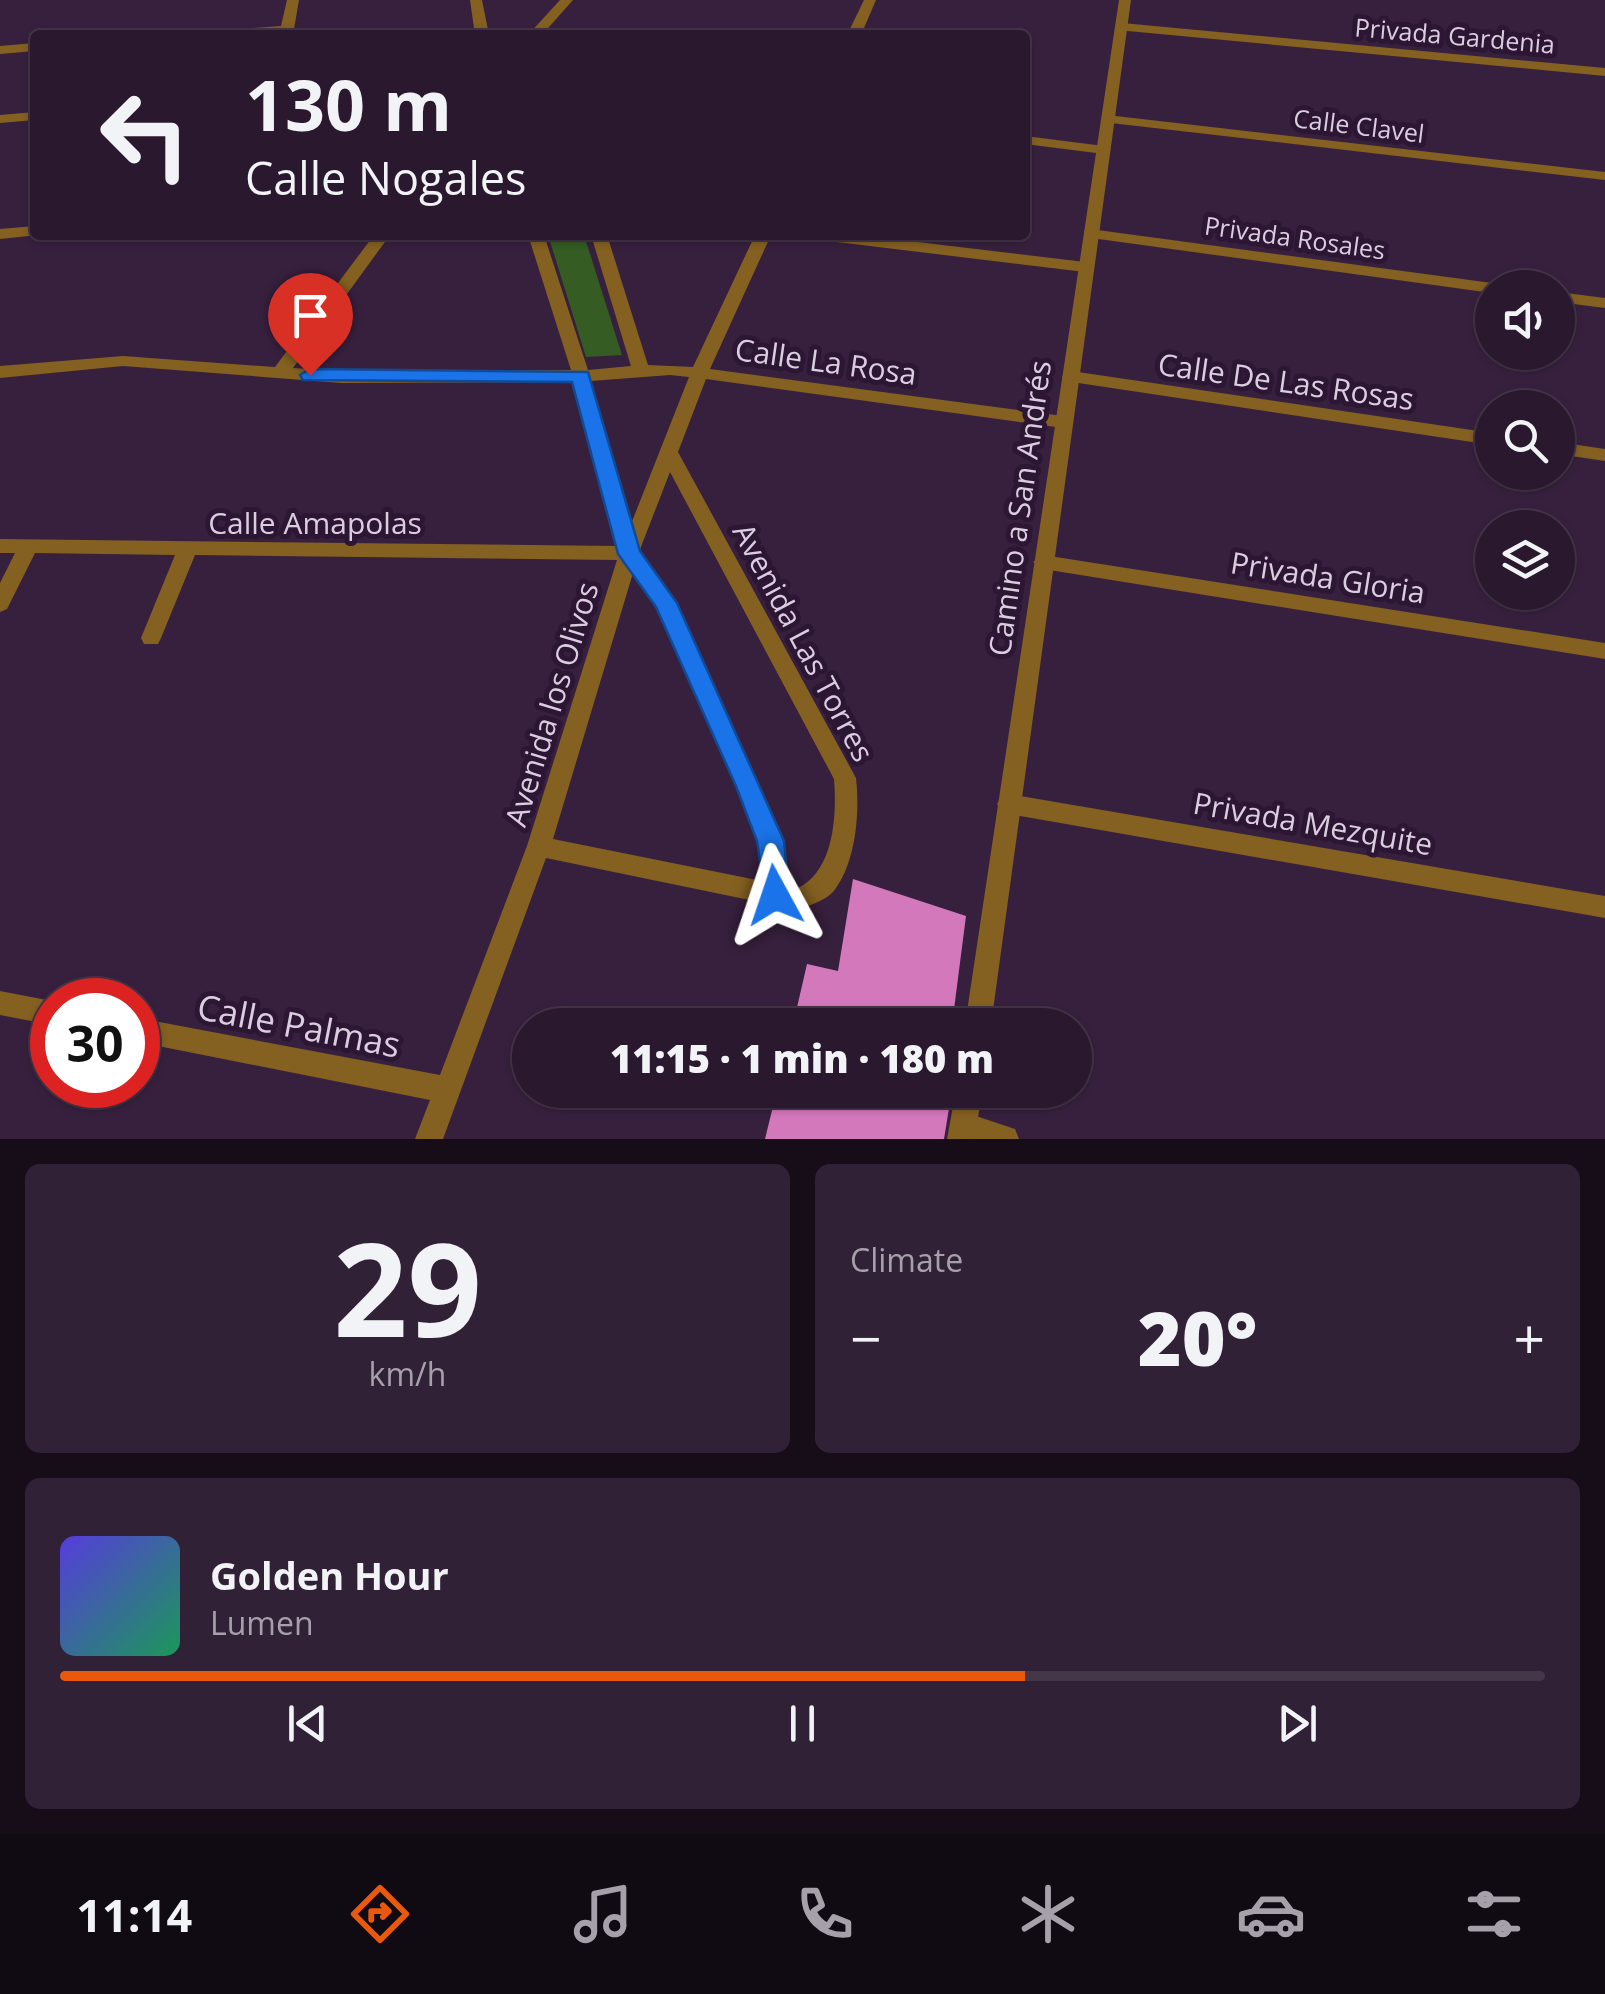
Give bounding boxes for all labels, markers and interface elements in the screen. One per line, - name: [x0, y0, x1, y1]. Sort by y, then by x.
- street label: Privada Gardenia: [1354, 9, 1556, 61]
- text: 130 m: [245, 56, 452, 152]
- icon: left: [80, 70, 210, 200]
- street label: Calle Clavel: [1292, 100, 1426, 150]
- text: Calle Nogales: [245, 147, 527, 208]
- street label: Privada Rosales: [1202, 207, 1388, 267]
- map controls: [1475, 270, 1575, 610]
- button: sound: [1475, 270, 1575, 370]
- pin: [268, 273, 353, 376]
- icon: arrive: [283, 288, 338, 343]
- street label: Calle La Rosa: [733, 328, 919, 394]
- street label: Calle De Las Rosas: [1155, 343, 1417, 419]
- street label: Camino a San Andrés: [978, 358, 1060, 658]
- button: search: [1475, 390, 1575, 490]
- street label: Calle Amapolas: [208, 502, 422, 543]
- button: layers: [1475, 510, 1575, 610]
- street label: Avenida Las Torres: [724, 516, 884, 768]
- street label: Privada Gloria: [1228, 541, 1428, 613]
- street label: Avenida los Olivos: [494, 577, 608, 831]
- street label: Privada Mezquite: [1190, 782, 1436, 864]
- position arrow: [723, 843, 827, 947]
- speed limit sign: 30: [30, 978, 160, 1108]
- street label: Calle Palmas: [194, 982, 404, 1068]
- text: 11:15 · 1 min · 180 m: [610, 1032, 994, 1084]
- text: 29: [333, 1198, 482, 1375]
- text: Climate: [850, 1238, 963, 1281]
- text: 20°: [1138, 1286, 1257, 1388]
- text: −: [850, 1300, 881, 1375]
- text: +: [1514, 1300, 1545, 1375]
- text: km/h: [369, 1352, 446, 1395]
- text: Golden Hour: [210, 1549, 449, 1601]
- text: Lumen: [210, 1601, 314, 1644]
- icon: previous: [280, 1696, 335, 1751]
- icon: pause: [775, 1696, 830, 1751]
- icon: next: [1270, 1696, 1325, 1751]
- icon: directions: [345, 1879, 415, 1949]
- icon: music: [568, 1879, 638, 1949]
- icon: phone: [790, 1879, 860, 1949]
- icon: climate: [1013, 1879, 1083, 1949]
- icon: car: [1236, 1879, 1306, 1949]
- icon: filters: [1459, 1879, 1529, 1949]
- text: 11:14: [76, 1884, 192, 1945]

